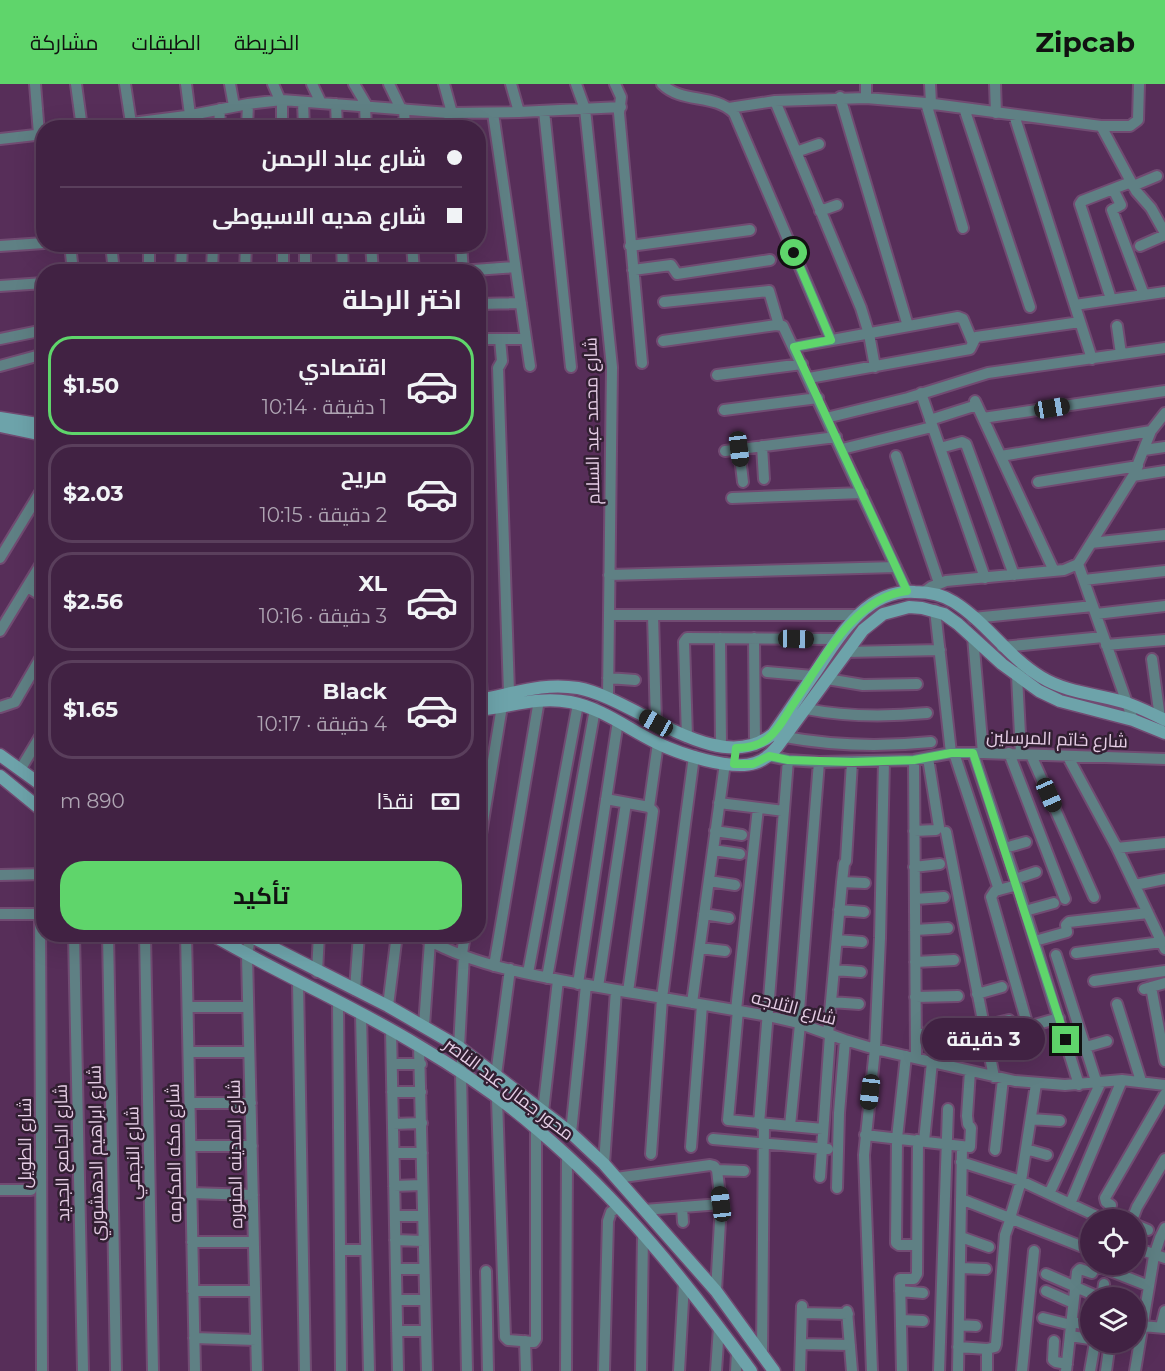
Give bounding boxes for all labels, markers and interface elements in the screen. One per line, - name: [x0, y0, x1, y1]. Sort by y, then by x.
- text: Zipcab: [1035, 25, 1135, 59]
- text: مشاركة: [30, 30, 99, 55]
- text: الطبقات: [132, 30, 201, 55]
- text: الخريطة: [234, 30, 300, 55]
- text: شارع عباد الرحمن: [262, 145, 426, 172]
- text: شارع هديه الاسيوطى: [212, 203, 426, 230]
- route start: [780, 239, 807, 266]
- text: اختر الرحلة: [342, 283, 462, 316]
- street label: شارع محمد عبد السلام: [580, 337, 605, 505]
- text: اقتصادي: [298, 354, 387, 381]
- icon: car: [405, 359, 459, 413]
- text: $1.50: [63, 372, 119, 399]
- text: 1 دقيقة · 10:14: [262, 395, 387, 419]
- car: [1033, 396, 1071, 420]
- car: [728, 430, 750, 468]
- text: مريح: [341, 462, 387, 489]
- icon: car: [405, 467, 459, 521]
- text: $2.03: [63, 480, 123, 507]
- text: 2 دقيقة · 10:15: [260, 503, 387, 527]
- text: XL: [358, 570, 387, 597]
- icon: car: [405, 575, 459, 629]
- text: $2.56: [63, 588, 123, 615]
- text: 3 دقيقة · 10:16: [259, 604, 387, 628]
- car: [778, 630, 814, 648]
- text: Black: [323, 678, 387, 705]
- icon: car: [405, 683, 459, 737]
- text: $1.65: [63, 696, 118, 723]
- car: [636, 706, 676, 740]
- text: 4 دقيقة · 10:17: [257, 712, 387, 736]
- street label: شارع خاتم المرسلين: [986, 726, 1128, 753]
- car: [1033, 775, 1065, 815]
- icon: cash: [429, 785, 462, 818]
- text: نقدًا: [376, 788, 414, 815]
- text: 890 m: [60, 789, 125, 813]
- button: تأكيد: [60, 861, 462, 930]
- street label: شارع الثلاجه: [749, 986, 839, 1031]
- callout: 3 دقيقة: [922, 1019, 1045, 1061]
- route end: [1052, 1026, 1079, 1053]
- text: 3 دقيقة: [946, 1027, 1021, 1051]
- street label: محور جمال عبد الناصر: [439, 1032, 578, 1145]
- street label: شارع ابراهيم الدهشوري: [83, 1065, 112, 1241]
- car: [859, 1073, 881, 1111]
- street label: شارع المدينه المنوره: [223, 1079, 248, 1229]
- street label: شارع مكه المكرمه: [162, 1083, 187, 1223]
- street label: شارع الجامع الجديد: [50, 1084, 75, 1222]
- street label: شارع الطويل: [14, 1098, 37, 1188]
- street label: شارع النجمي: [121, 1106, 148, 1200]
- car: [710, 1185, 732, 1223]
- map controls: [1080, 1209, 1146, 1353]
- button: locate: [1080, 1209, 1146, 1275]
- button: layers: [1080, 1287, 1146, 1353]

